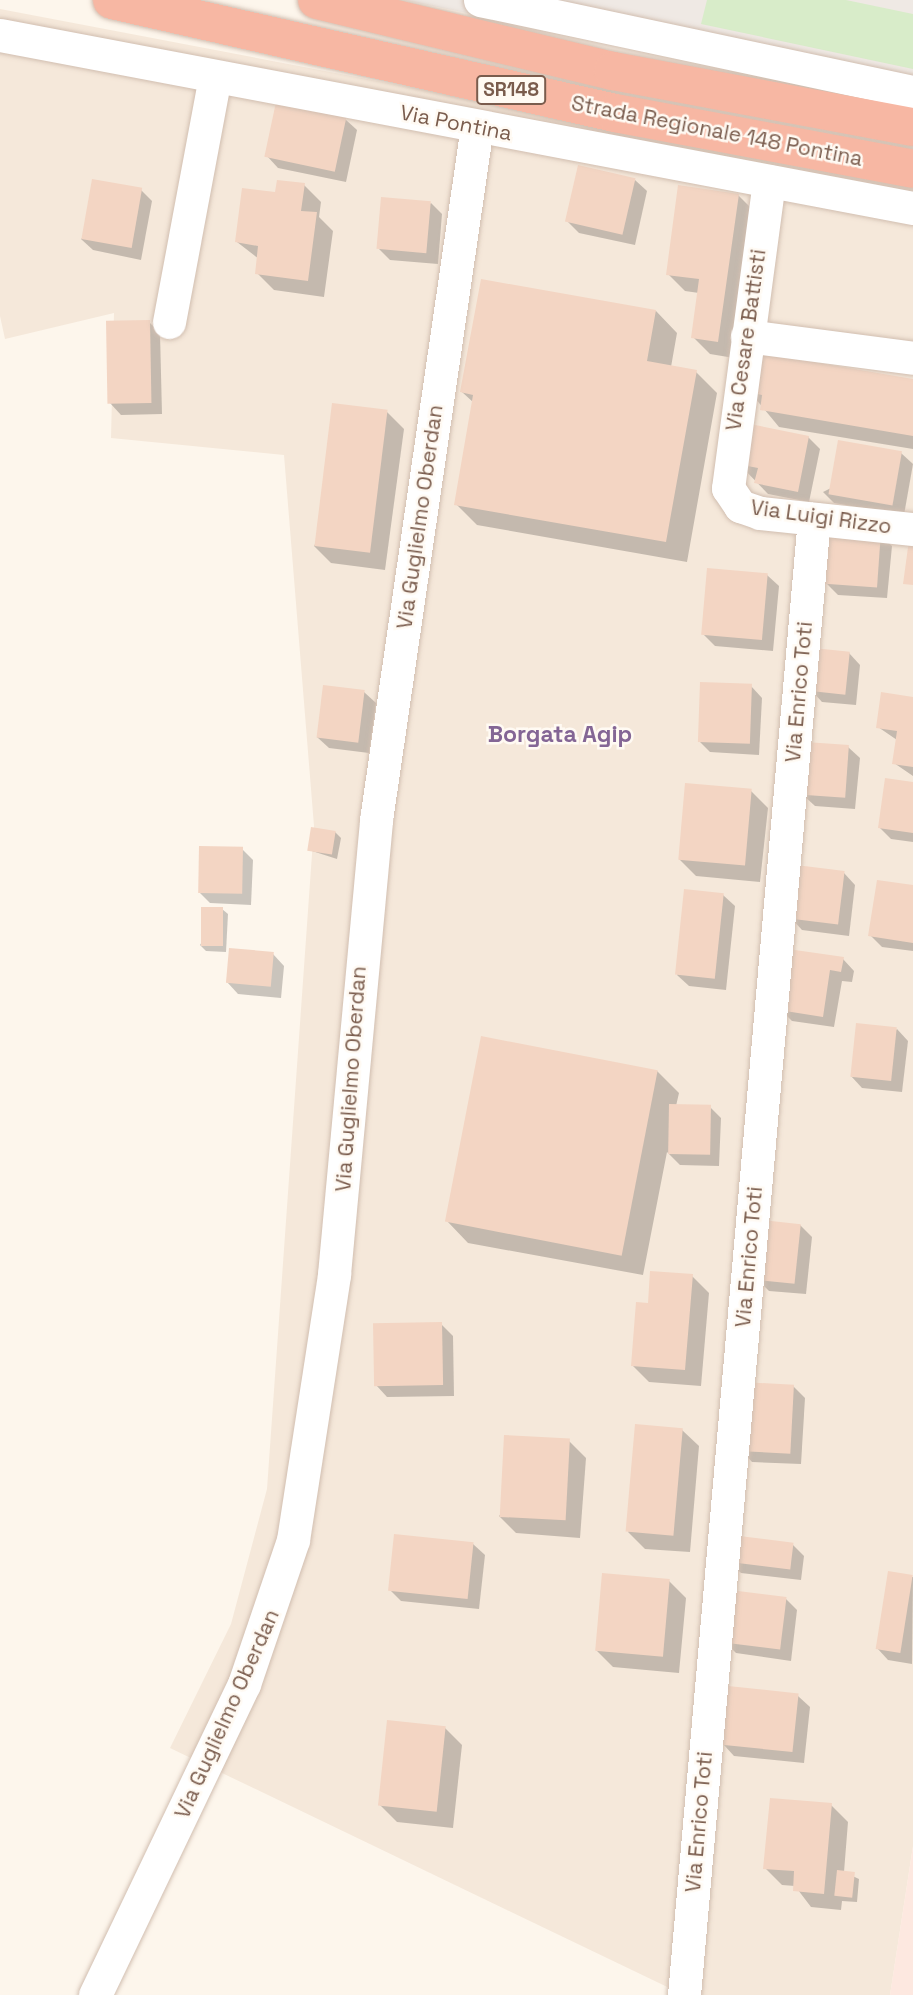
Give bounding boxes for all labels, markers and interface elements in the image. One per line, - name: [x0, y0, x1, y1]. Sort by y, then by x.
- road number: SR148: [476, 74, 546, 106]
- street label: Strada Regionale 148 Pontina: [569, 90, 865, 172]
- street label: Via Pontina: [398, 100, 514, 146]
- street label: Via Cesare Battisti: [721, 248, 771, 432]
- street label: Via Guglielmo Oberdan: [392, 403, 448, 631]
- street label: Via Luigi Rizzo: [749, 495, 893, 539]
- street label: Via Enrico Toti: [780, 620, 818, 764]
- district label: Borgata Agip: [488, 720, 632, 748]
- street label: Via Guglielmo Oberdan: [331, 965, 371, 1193]
- street label: Via Enrico Toti: [730, 1185, 768, 1329]
- street label: Via Guglielmo Oberdan: [170, 1606, 284, 1822]
- street label: Via Enrico Toti: [680, 1750, 718, 1894]

